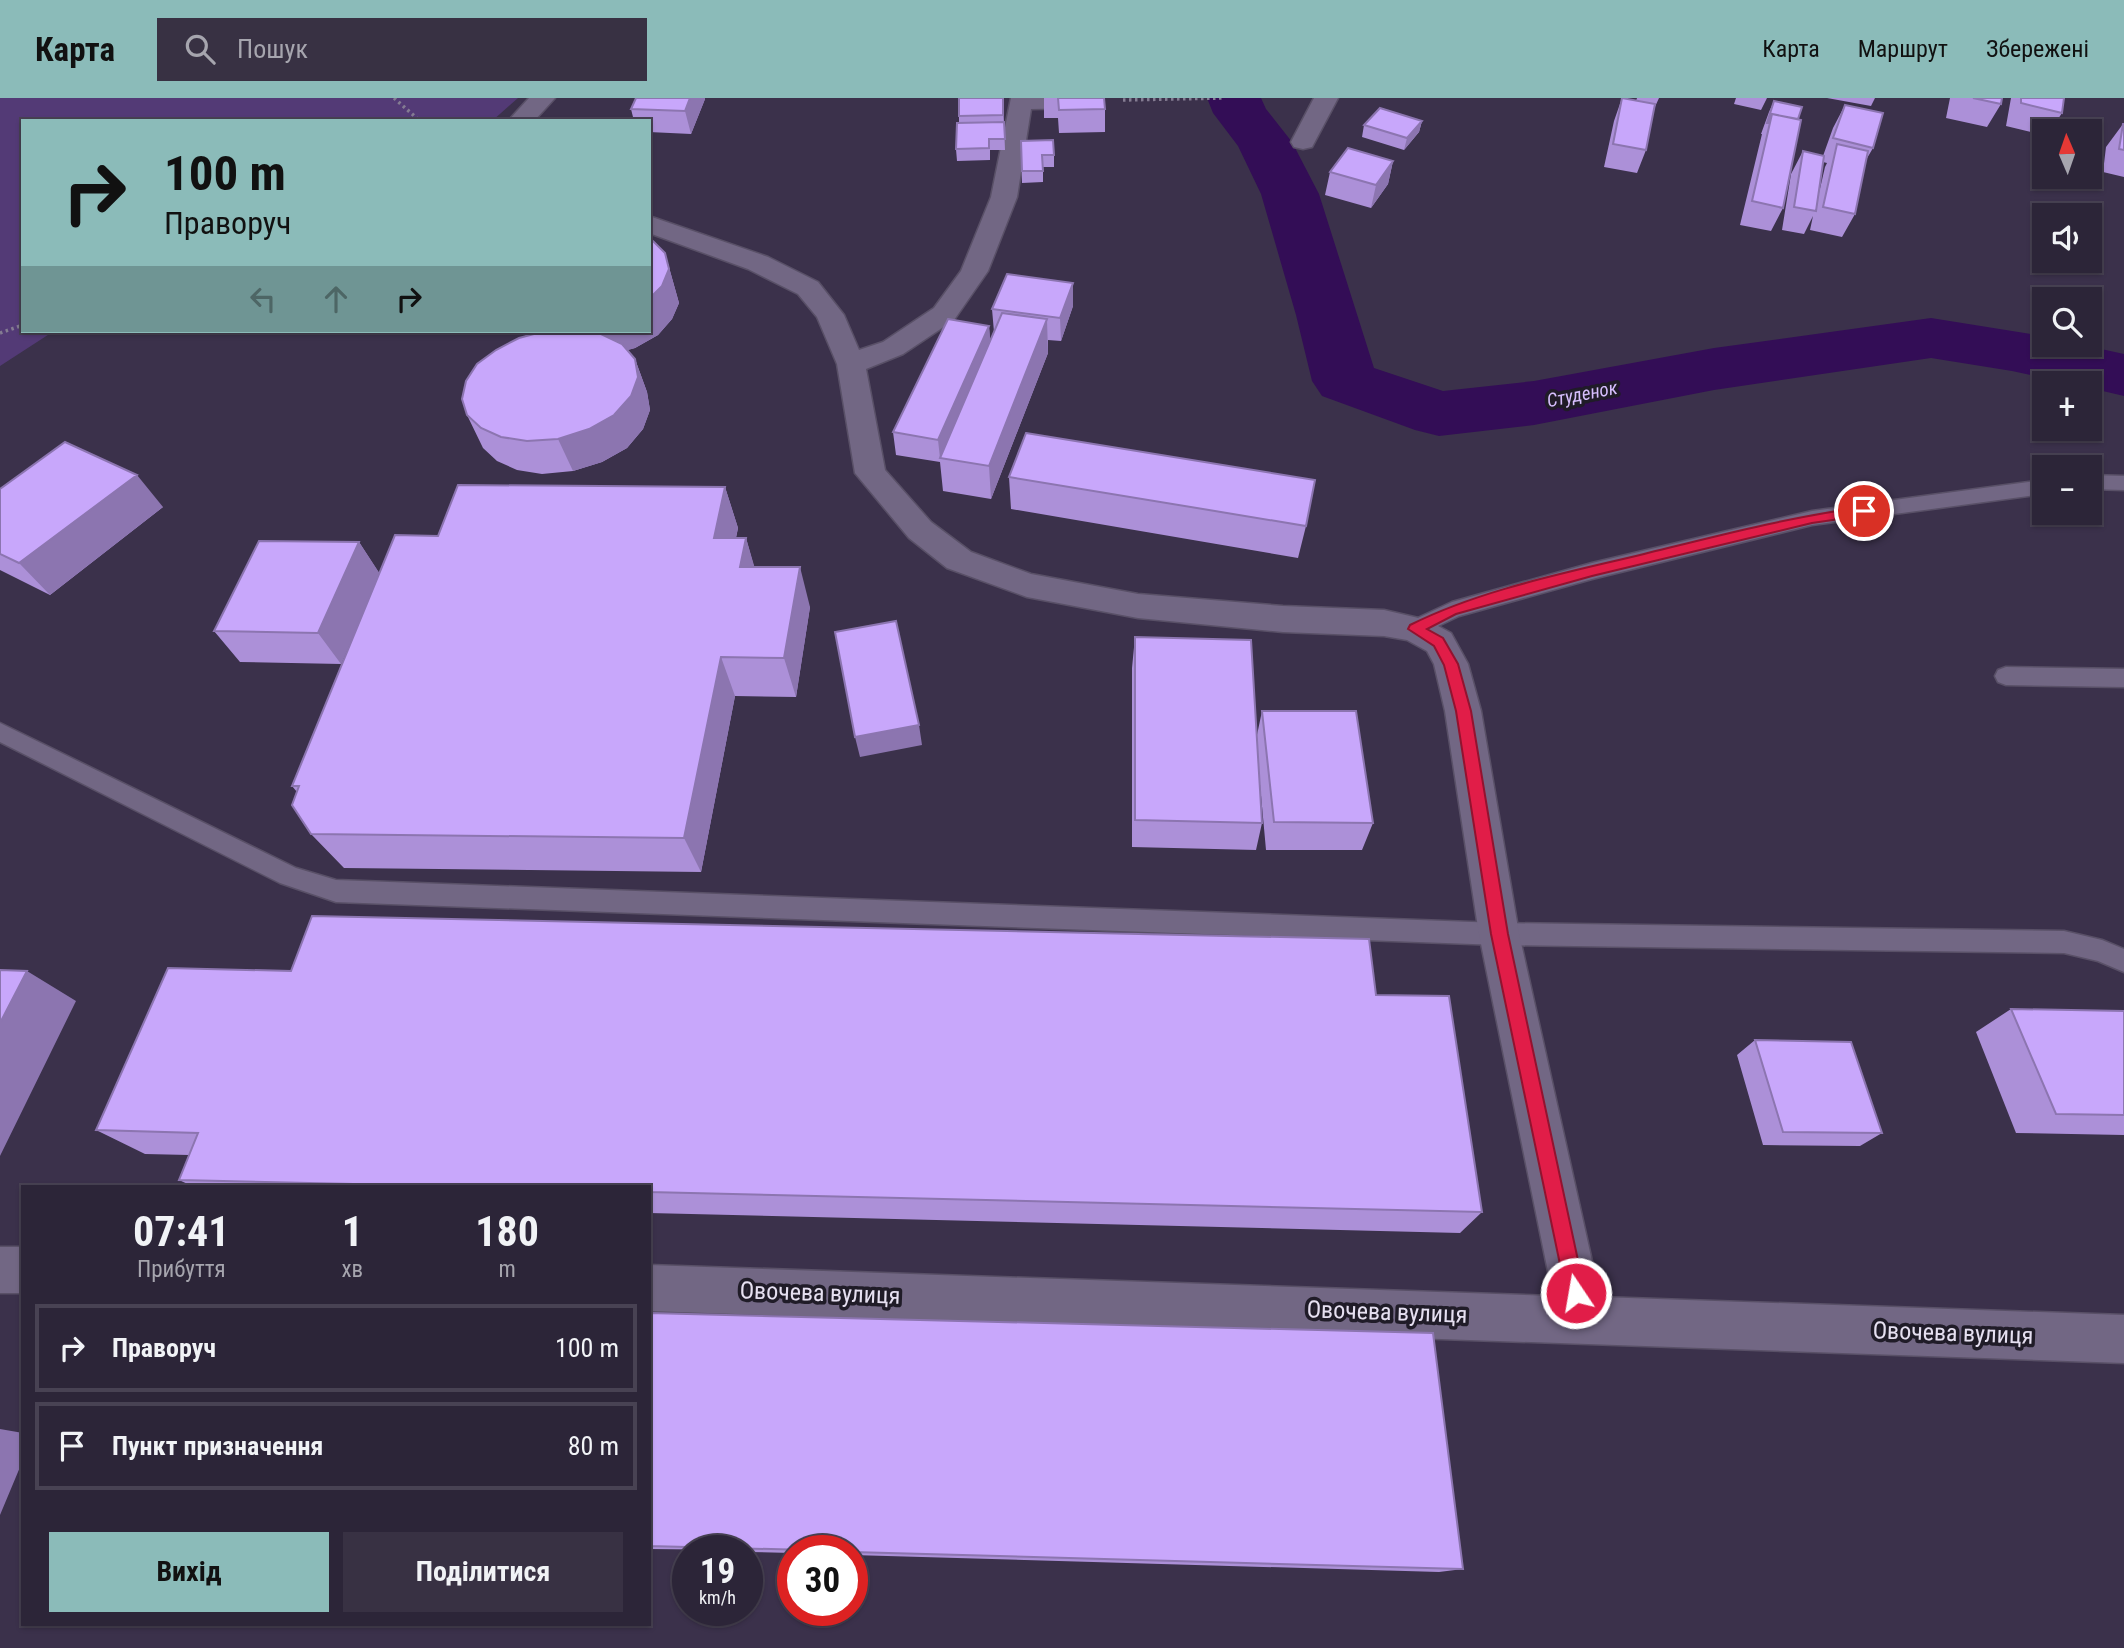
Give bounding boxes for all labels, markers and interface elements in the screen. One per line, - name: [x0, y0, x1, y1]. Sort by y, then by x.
- search box: [157, 18, 647, 81]
- text: Карта: [35, 30, 115, 69]
- icon: search: [181, 30, 219, 68]
- text: Пошук: [237, 34, 308, 64]
- text: Карта: [1762, 35, 1820, 63]
- text: Маршрут: [1858, 35, 1948, 63]
- text: Збережені: [1986, 35, 2089, 63]
- north arrow: [2032, 119, 2102, 189]
- map controls: [2032, 119, 2102, 525]
- text: 100 m: [164, 145, 286, 202]
- icon: right: [49, 147, 140, 238]
- button: sound: [2032, 203, 2102, 273]
- text: Праворуч: [164, 204, 291, 242]
- icon: left: [244, 280, 282, 318]
- icon: ahead: [317, 280, 355, 318]
- icon: right: [390, 280, 428, 318]
- button: search: [2032, 287, 2102, 357]
- button: +: [2032, 371, 2102, 441]
- water label: Студенок: [1545, 376, 1620, 412]
- button: −: [2032, 455, 2102, 525]
- pin: [1834, 481, 1894, 541]
- icon: arrive: [1845, 492, 1883, 530]
- text: 07:41: [133, 1207, 229, 1256]
- text: 1: [342, 1207, 363, 1256]
- text: 180: [475, 1207, 539, 1256]
- text: Прибуття: [137, 1256, 226, 1283]
- text: хв: [341, 1256, 363, 1283]
- text: m: [498, 1256, 516, 1283]
- position arrow: [1539, 1256, 1613, 1330]
- street label: Овочева вулиця: [739, 1276, 901, 1310]
- street label: Овочева вулиця: [1306, 1295, 1468, 1329]
- street label: Овочева вулиця: [1872, 1316, 2034, 1350]
- icon: right: [53, 1329, 91, 1367]
- text: Праворуч: [112, 1333, 216, 1363]
- text: 100 m: [555, 1333, 619, 1363]
- icon: arrive: [53, 1427, 91, 1465]
- text: Пункт призначення: [112, 1431, 323, 1461]
- text: 80 m: [568, 1431, 619, 1461]
- button: Вихід: [49, 1532, 329, 1612]
- button: Поділитися: [343, 1532, 623, 1612]
- speed limit sign: 30: [777, 1535, 868, 1626]
- text: 19: [700, 1551, 735, 1592]
- text: km/h: [699, 1587, 736, 1608]

